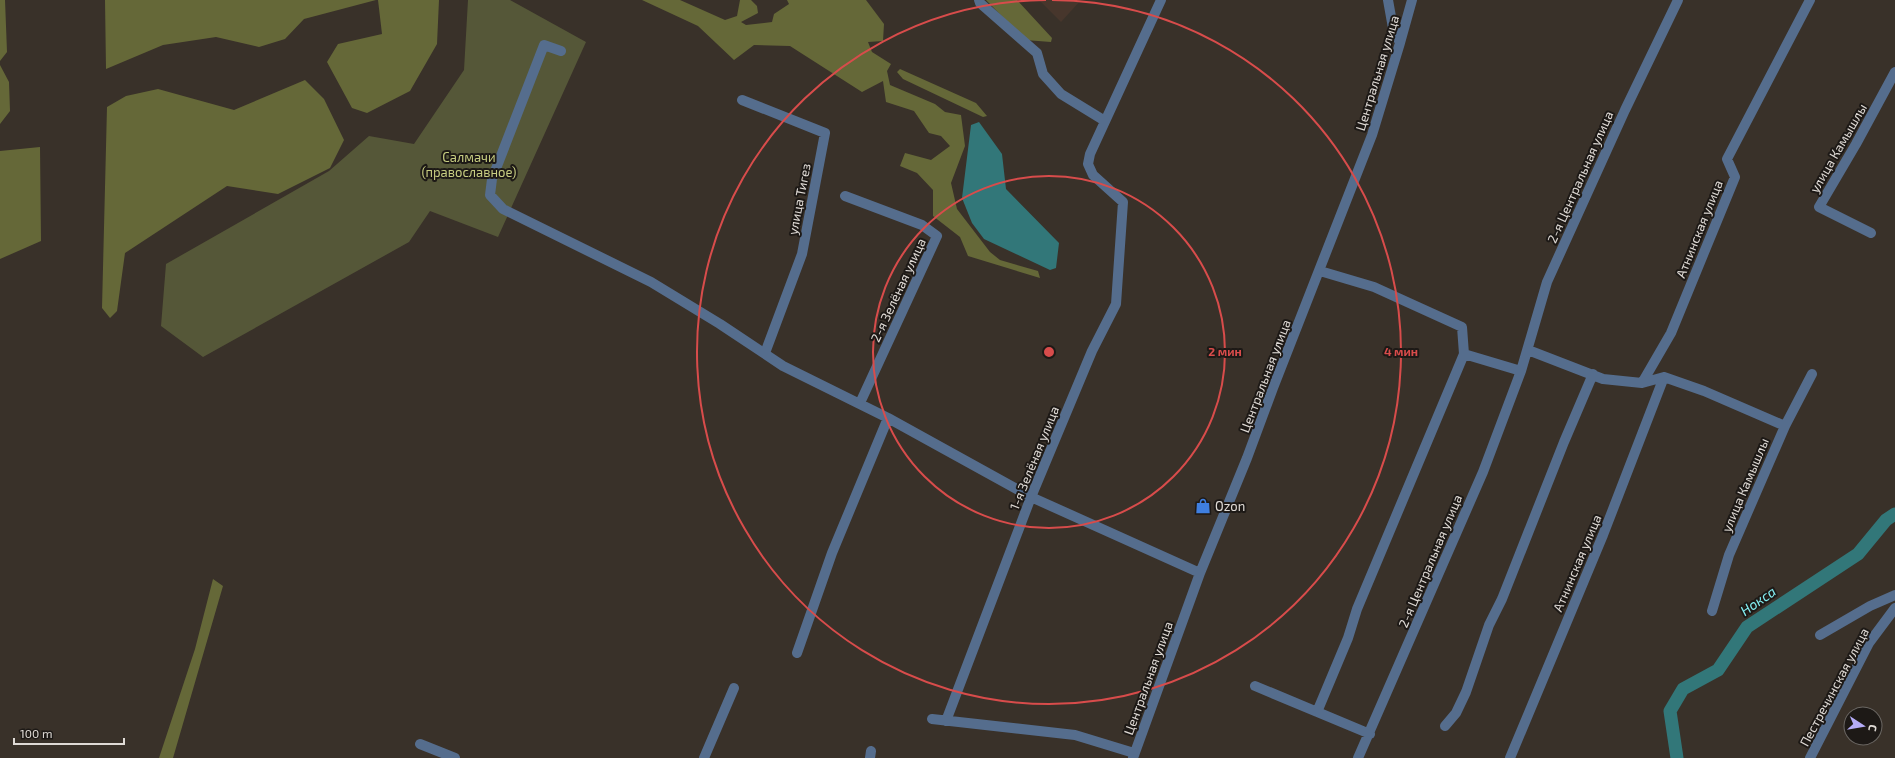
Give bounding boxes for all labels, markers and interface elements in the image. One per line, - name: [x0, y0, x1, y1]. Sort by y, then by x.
- street label: Центральная улица: [1352, 13, 1402, 133]
- street label: улица Камышлы: [1806, 101, 1870, 195]
- street label: 2-я Центральная улица: [1544, 109, 1616, 245]
- park label: Салмачи (православное): [421, 149, 517, 180]
- street label: улица Тигез: [784, 162, 814, 236]
- street label: Атнинская улица: [1672, 178, 1726, 280]
- street label: 2-я Зелёная улица: [867, 236, 929, 344]
- street label: Центральная улица: [1236, 317, 1294, 435]
- text: 2 мин: [1208, 344, 1242, 358]
- text: 4 мин: [1384, 344, 1418, 358]
- centre of rings: [1042, 345, 1056, 359]
- street label: 1-я Зелёная улица: [1006, 404, 1062, 512]
- street label: улица Камышлы: [1718, 436, 1772, 534]
- street label: 2-я Центральная улица: [1395, 492, 1465, 630]
- shop icon: Ozon: [1194, 497, 1212, 515]
- place label: Ozon: [1215, 498, 1245, 514]
- street label: Атнинская улица: [1549, 512, 1605, 614]
- water label: Нокса: [1737, 582, 1779, 619]
- street label: Центральная улица: [1120, 619, 1176, 737]
- street label: Пестречинская улица: [1796, 625, 1872, 749]
- north arrow: [1843, 706, 1883, 746]
- scale bar: [14, 720, 124, 746]
- text: С: [1866, 724, 1880, 733]
- text: 100 m: [20, 726, 52, 740]

